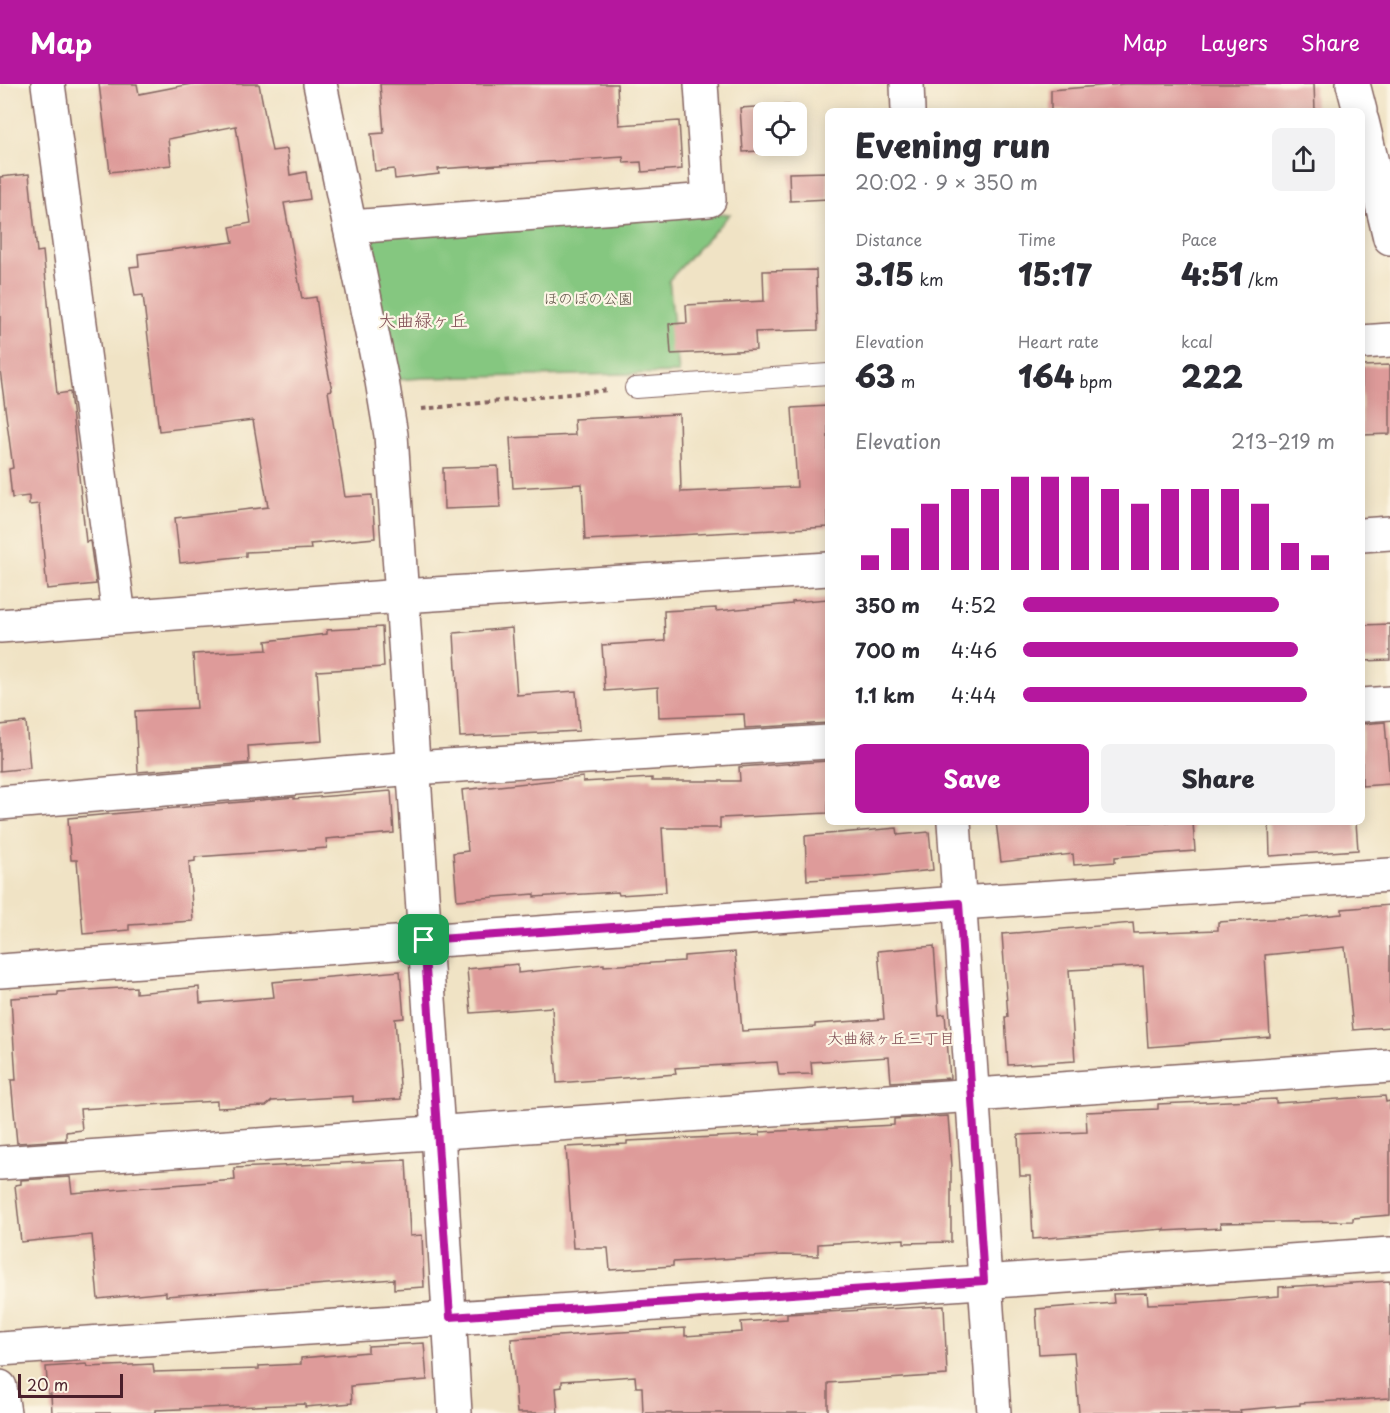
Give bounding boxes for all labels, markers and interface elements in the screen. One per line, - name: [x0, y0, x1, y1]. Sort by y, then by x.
- text: Map: [30, 21, 92, 64]
- text: Map: [1123, 26, 1167, 58]
- text: Layers: [1200, 26, 1268, 58]
- text: Share: [1301, 26, 1360, 58]
- map controls: [753, 102, 807, 156]
- button: locate: [753, 102, 807, 156]
- text: Evening run: [855, 119, 1050, 169]
- button: share: [1272, 128, 1335, 191]
- text: 20:02 · 9 × 350 m: [855, 167, 1038, 197]
- text: Distance: [855, 227, 922, 251]
- text: Time: [1018, 227, 1056, 251]
- text: Pace: [1181, 227, 1217, 251]
- text: 3.15: [855, 251, 914, 296]
- text: 15:17: [1018, 251, 1092, 296]
- text: 4:51: [1181, 251, 1243, 296]
- text: km: [914, 267, 944, 291]
- text: /km: [1243, 267, 1279, 291]
- park label: ほのぼの公園: [543, 286, 633, 309]
- district label: 大曲緑ヶ丘: [378, 306, 468, 333]
- text: Elevation: [855, 329, 924, 353]
- text: Heart rate: [1018, 329, 1099, 353]
- text: kcal: [1181, 329, 1213, 353]
- text: 63: [855, 353, 895, 398]
- text: 164: [1018, 353, 1074, 398]
- text: 222: [1181, 353, 1243, 398]
- text: m: [895, 369, 915, 393]
- text: bpm: [1074, 369, 1113, 393]
- text: Elevation: [855, 426, 941, 456]
- text: 213–219 m: [1231, 426, 1335, 456]
- text: 350 m: [855, 590, 920, 620]
- text: 4:52: [951, 590, 996, 620]
- text: 700 m: [855, 635, 920, 665]
- text: 4:46: [951, 635, 997, 665]
- text: 1.1 km: [855, 680, 915, 710]
- text: 4:44: [951, 680, 996, 710]
- button: Save: [855, 744, 1089, 813]
- button: Share: [1101, 744, 1335, 813]
- pin: [398, 914, 449, 965]
- icon: arrive: [407, 923, 440, 956]
- district label: 大曲緑ヶ丘三丁目: [827, 1025, 955, 1049]
- scale bar: [18, 1371, 123, 1398]
- text: 20 m: [27, 1372, 68, 1396]

